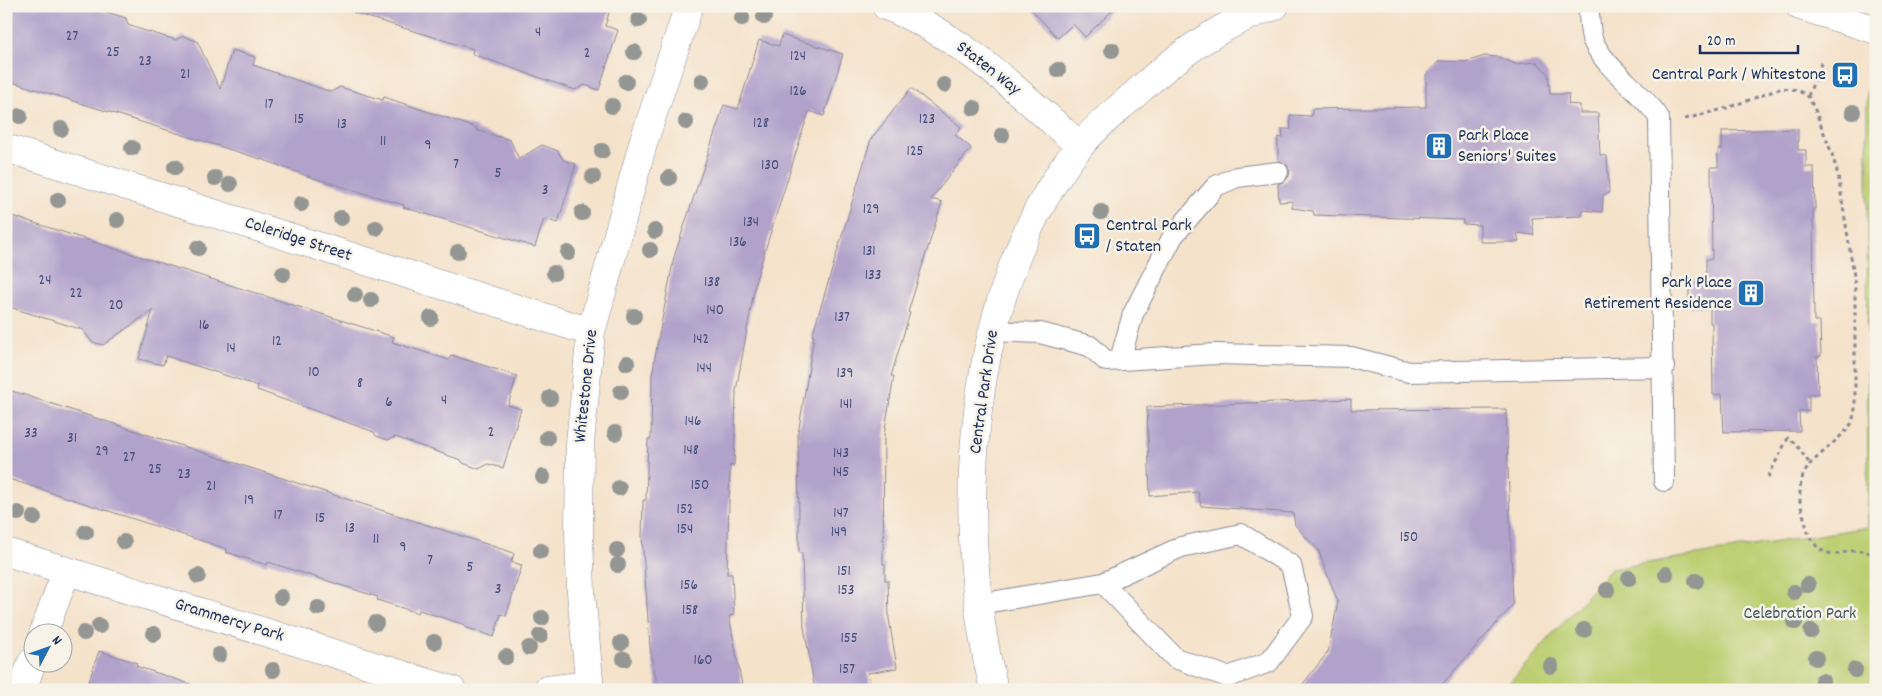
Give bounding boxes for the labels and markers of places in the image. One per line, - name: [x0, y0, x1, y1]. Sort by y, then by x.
- bus stop icon: Central Park / Whitestone: [1830, 60, 1860, 90]
- place label: Central Park / Whitestone: [1652, 63, 1826, 88]
- place label: Park Place Seniors' Suites: [1458, 124, 1557, 170]
- building icon: Park Place Seniors' Suites: [1424, 131, 1454, 161]
- place label: Central Park / Staten: [1106, 214, 1192, 260]
- bus stop icon: Central Park / Staten: [1072, 221, 1102, 251]
- place label: Park Place Retirement Residence: [1584, 271, 1732, 317]
- building icon: Park Place Retirement Residence: [1736, 278, 1766, 308]

